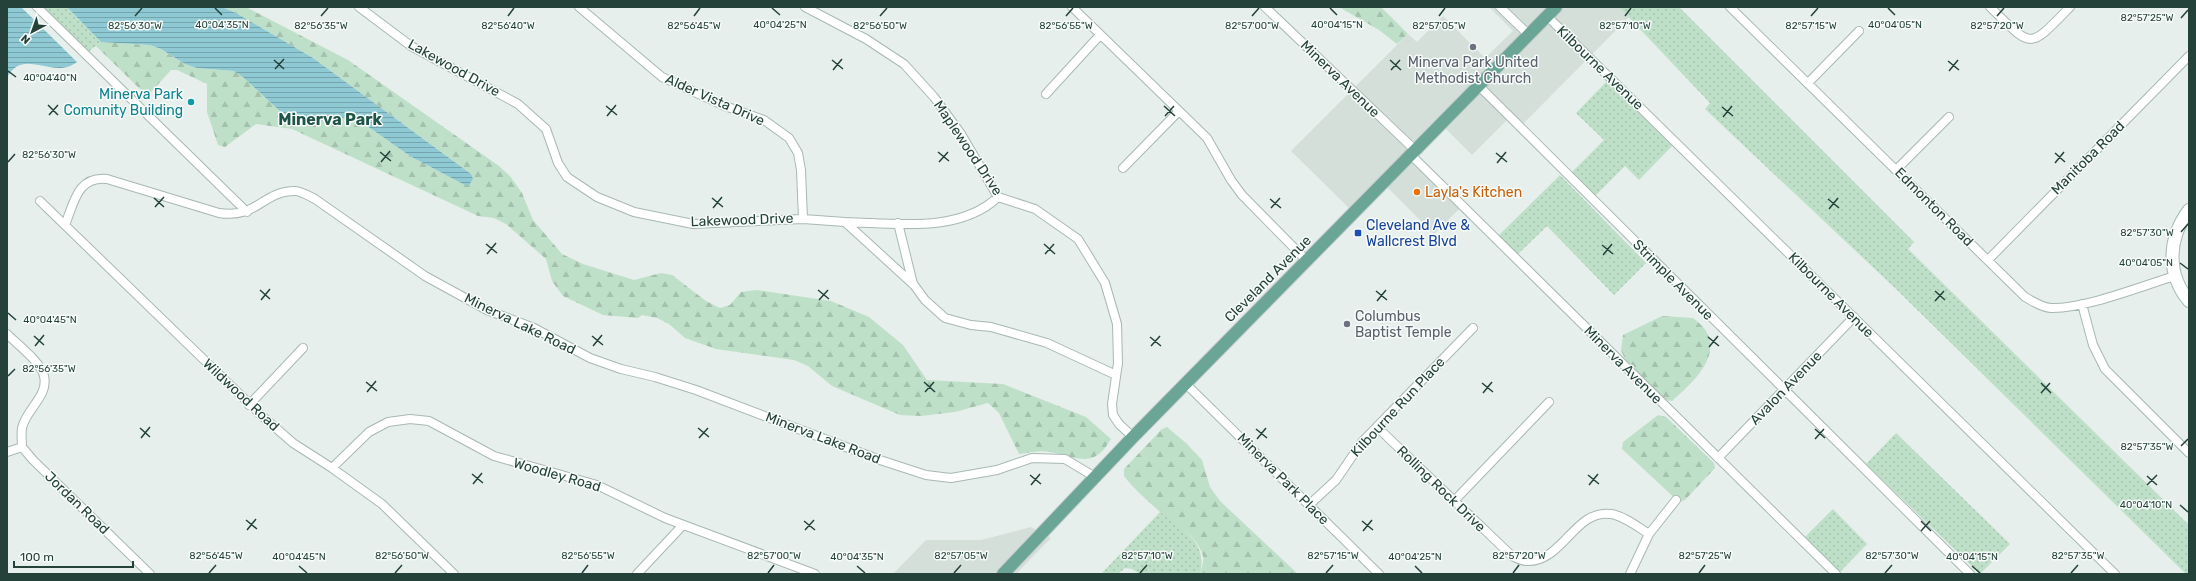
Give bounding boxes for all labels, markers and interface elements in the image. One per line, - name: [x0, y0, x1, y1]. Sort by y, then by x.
- north arrow: [12, 12, 52, 52]
- text: 82°57'25"W: [2121, 12, 2173, 24]
- text: 40°04'35"N: [195, 19, 249, 31]
- text: 40°04'25"N: [753, 19, 807, 31]
- text: 40°04'15"N: [1311, 19, 1363, 31]
- text: 40°04'05"N: [1868, 19, 1922, 31]
- text: 82°56'30"W: [108, 20, 162, 32]
- text: 82°56'35"W: [294, 20, 348, 32]
- text: 82°56'40"W: [481, 20, 535, 32]
- text: 82°56'45"W: [667, 20, 721, 32]
- text: 82°56'50"W: [853, 20, 907, 32]
- text: 82°56'55"W: [1039, 20, 1093, 32]
- text: 82°57'00"W: [1225, 20, 1279, 32]
- text: 82°57'05"W: [1412, 20, 1466, 32]
- text: 82°57'10"W: [1599, 20, 1651, 32]
- text: 82°57'15"W: [1785, 20, 1837, 32]
- text: 82°57'20"W: [1970, 20, 2024, 32]
- street label: Kilbourne Avenue: [1553, 22, 1647, 114]
- text: N: [18, 32, 33, 47]
- street label: Lakewood Drive: [405, 36, 503, 100]
- street label: Minerva Avenue: [1297, 37, 1383, 121]
- marker: Minerva Park United Methodist Church: [1468, 42, 1478, 52]
- place label: Minerva Park United Methodist Church: [1408, 54, 1538, 87]
- street label: Alder Vista Drive: [663, 70, 767, 130]
- text: 40°04'40"N: [23, 72, 77, 84]
- place label: Minerva Park Comunity Building: [64, 86, 184, 119]
- marker: Minerva Park Comunity Building: [186, 97, 196, 107]
- street label: Maplewood Drive: [930, 97, 1006, 199]
- district label: Minerva Park: [278, 110, 382, 129]
- street label: Manitoba Road: [2048, 118, 2128, 198]
- text: 82°56'30"W: [22, 149, 76, 161]
- street label: Edmonton Road: [1891, 164, 1977, 250]
- place label: Layla's Kitchen: [1425, 184, 1522, 201]
- marker: Layla's Kitchen: [1412, 187, 1422, 197]
- street label: Lakewood Drive: [690, 210, 794, 230]
- place label: Cleveland Ave & Wallcrest Blvd: [1366, 217, 1470, 250]
- text: 82°57'30"W: [2120, 227, 2174, 239]
- marker: Cleveland Ave & Wallcrest Blvd: [1353, 228, 1363, 238]
- street label: Cleveland Avenue: [1221, 232, 1315, 326]
- street label: Strimple Avenue: [1629, 236, 1717, 324]
- street label: Kilbourne Avenue: [1785, 249, 1877, 341]
- text: 40°04'05"N: [2119, 257, 2173, 269]
- street label: Minerva Lake Road: [462, 290, 578, 358]
- place label: Columbus Baptist Temple: [1355, 308, 1452, 341]
- text: 40°04'45"N: [23, 314, 77, 326]
- marker: Columbus Baptist Temple: [1342, 319, 1352, 329]
- street label: Minerva Avenue: [1580, 322, 1666, 408]
- street label: Avalon Avenue: [1746, 347, 1826, 428]
- street label: Kilbourne Run Place: [1347, 353, 1449, 460]
- street label: Wildwood Road: [199, 355, 283, 435]
- text: 82°56'35"W: [22, 363, 76, 375]
- street label: Minerva Lake Road: [763, 408, 883, 468]
- street label: Minerva Park Place: [1234, 430, 1333, 529]
- text: 82°57'35"W: [2120, 441, 2174, 453]
- street label: Rolling Rock Drive: [1393, 442, 1489, 536]
- street label: Woodley Road: [511, 454, 603, 496]
- street label: Jordan Road: [41, 468, 113, 538]
- text: 40°04'10"N: [2120, 499, 2172, 511]
- scale bar: [14, 543, 133, 569]
- text: 100 m: [20, 550, 54, 564]
- text: 82°56'45"W: [189, 550, 243, 562]
- text: 82°56'50"W: [375, 550, 429, 562]
- text: 82°56'55"W: [561, 550, 615, 562]
- text: 82°57'00"W: [747, 550, 801, 562]
- text: 82°57'05"W: [934, 550, 988, 562]
- text: 82°57'10"W: [1121, 550, 1173, 562]
- text: 82°57'15"W: [1307, 550, 1359, 562]
- text: 82°57'20"W: [1492, 550, 1546, 562]
- text: 82°57'25"W: [1679, 550, 1731, 562]
- text: 82°57'30"W: [1865, 550, 1919, 562]
- text: 82°57'35"W: [2051, 550, 2105, 562]
- text: 40°04'45"N: [272, 551, 326, 563]
- text: 40°04'35"N: [830, 551, 884, 563]
- text: 40°04'25"N: [1388, 551, 1442, 563]
- text: 40°04'15"N: [1946, 551, 1998, 563]

